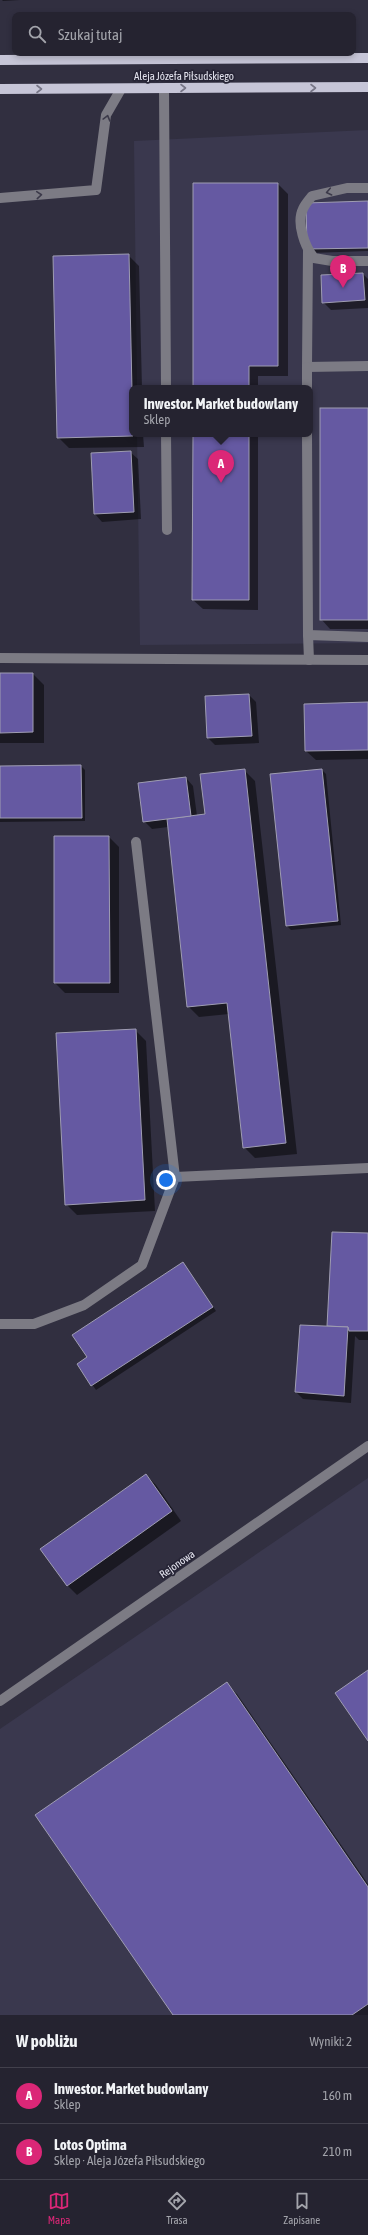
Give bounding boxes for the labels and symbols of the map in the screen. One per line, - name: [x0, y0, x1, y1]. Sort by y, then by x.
- street label: Aleja Józefa Piłsudskiego: [134, 70, 234, 82]
- one-way arrow: [180, 84, 186, 92]
- one-way arrow: [310, 84, 316, 92]
- one-way arrow: [36, 85, 42, 93]
- one-way arrow: [102, 114, 110, 121]
- one-way arrow: [326, 188, 333, 196]
- one-way arrow: [36, 190, 42, 199]
- pin: B: [330, 255, 356, 288]
- pin: A: [208, 450, 234, 483]
- your location: [156, 1170, 176, 1190]
- street label: Rejonowa: [157, 1548, 197, 1580]

